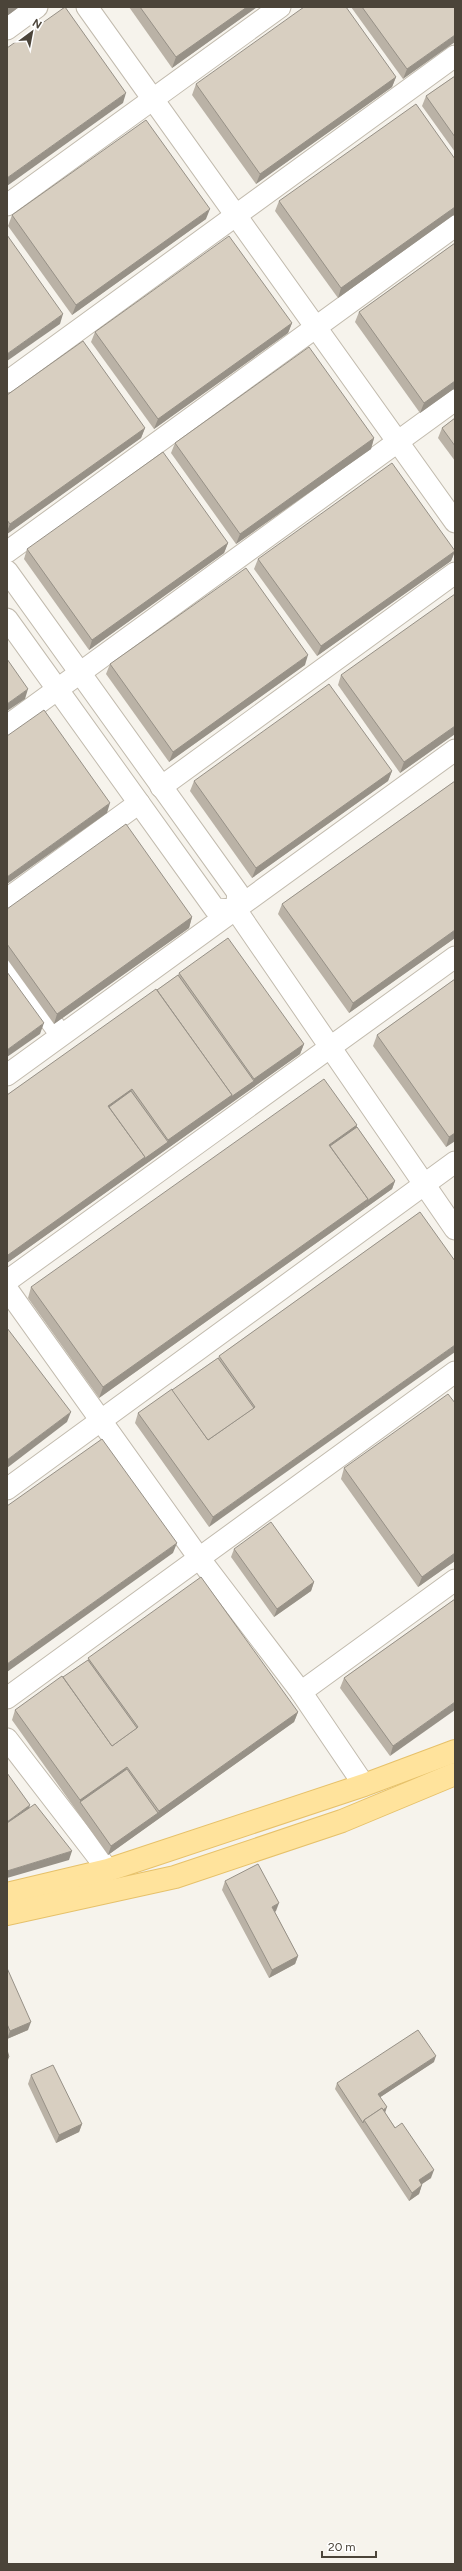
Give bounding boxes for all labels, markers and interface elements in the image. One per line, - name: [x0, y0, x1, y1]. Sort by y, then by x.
- north arrow: [12, 12, 52, 52]
- text: N: [30, 16, 44, 32]
- scale bar: [322, 2533, 376, 2559]
- text: 20 m: [328, 2540, 356, 2554]

